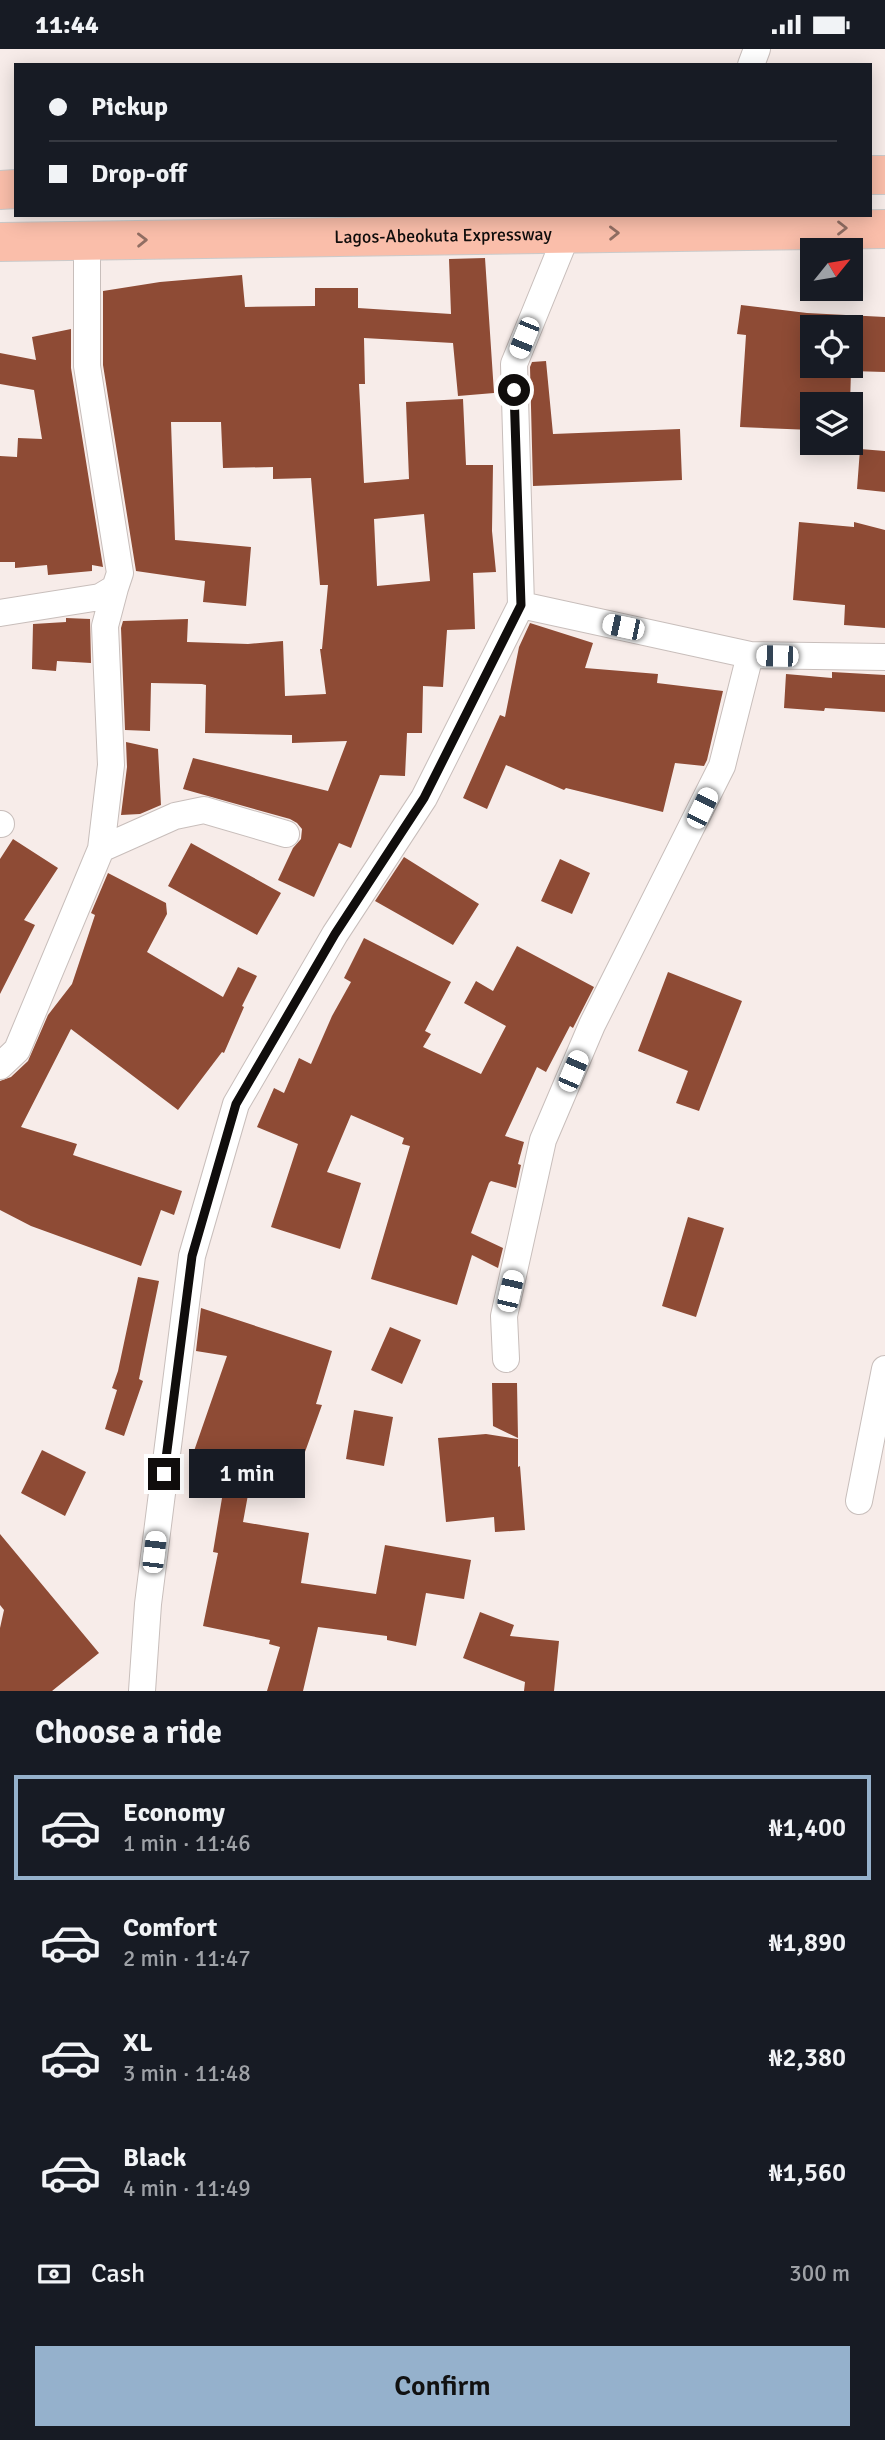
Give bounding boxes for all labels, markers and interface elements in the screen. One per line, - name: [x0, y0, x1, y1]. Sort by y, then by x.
- text: 11:44: [35, 9, 99, 41]
- text: Pickup: [91, 91, 168, 123]
- text: Drop-off: [91, 158, 187, 190]
- one-way arrow: [837, 220, 847, 236]
- street label: Lagos-Abeokuta Expressway: [334, 223, 552, 248]
- one-way arrow: [609, 225, 620, 241]
- one-way arrow: [136, 233, 147, 248]
- north arrow: [800, 238, 863, 301]
- map controls: [800, 238, 863, 455]
- car: [507, 315, 542, 361]
- button: locate: [800, 315, 863, 378]
- route start: [498, 374, 530, 406]
- button: layers: [800, 392, 863, 455]
- car: [601, 612, 646, 642]
- car: [756, 645, 799, 667]
- car: [684, 785, 721, 831]
- car: [556, 1048, 591, 1094]
- car: [496, 1268, 525, 1314]
- callout: 1 min: [188, 1449, 304, 1499]
- route end: [148, 1458, 180, 1490]
- text: 1 min: [219, 1459, 275, 1488]
- car: [142, 1530, 167, 1574]
- text: Choose a ride: [35, 1713, 222, 1752]
- icon: car: [39, 1796, 102, 1859]
- text: Economy: [123, 1797, 225, 1829]
- text: ₦1,400: [768, 1812, 846, 1844]
- text: 1 min · 11:46: [123, 1829, 251, 1858]
- icon: car: [39, 1911, 102, 1974]
- text: Comfort: [123, 1912, 217, 1944]
- text: ₦1,890: [768, 1927, 846, 1959]
- text: 2 min · 11:47: [123, 1944, 251, 1973]
- icon: car: [39, 2026, 102, 2089]
- text: XL: [123, 2027, 153, 2059]
- text: ₦2,380: [768, 2042, 846, 2074]
- text: 3 min · 11:48: [123, 2059, 251, 2088]
- icon: car: [39, 2141, 102, 2204]
- text: Black: [123, 2142, 186, 2174]
- text: ₦1,560: [768, 2157, 846, 2189]
- text: 4 min · 11:49: [123, 2174, 251, 2203]
- icon: cash: [35, 2255, 73, 2293]
- text: Cash: [91, 2258, 145, 2290]
- text: 300 m: [789, 2259, 850, 2288]
- button: Confirm: [35, 2346, 850, 2426]

